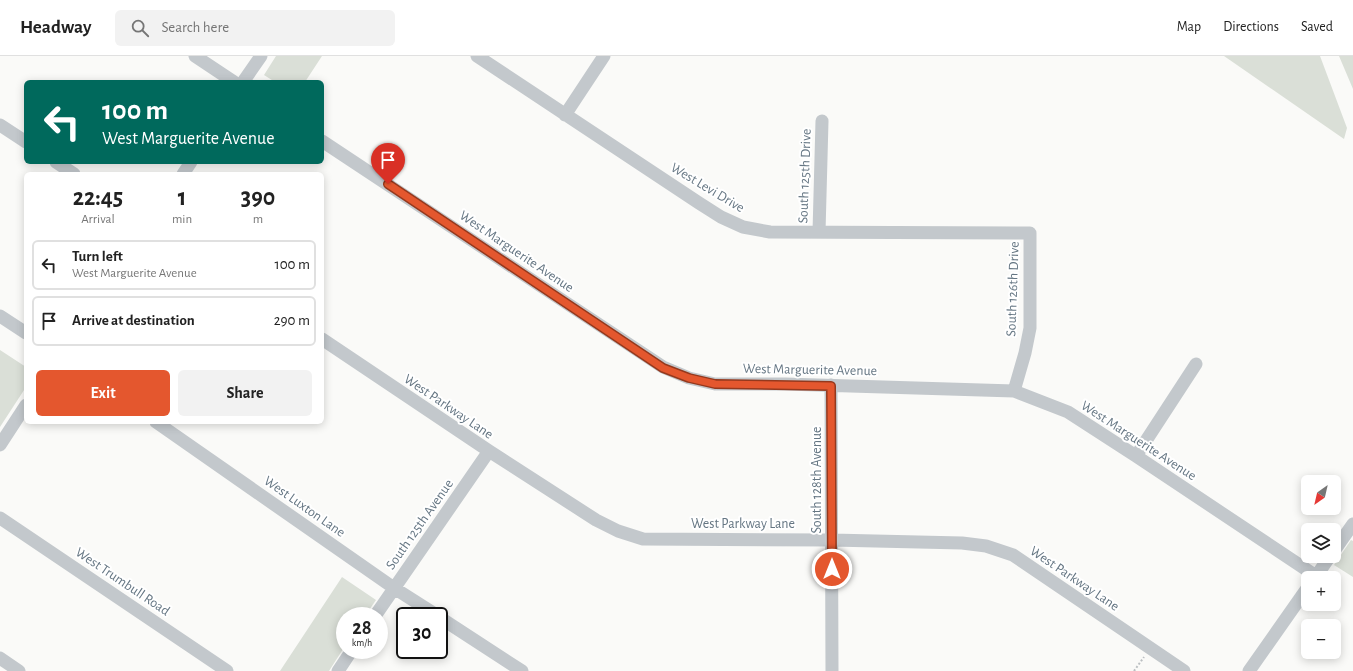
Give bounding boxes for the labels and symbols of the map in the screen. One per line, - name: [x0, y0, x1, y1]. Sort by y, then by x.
- street label: South 125th Drive: [796, 129, 814, 224]
- pin: [371, 143, 405, 184]
- street label: West Levi Drive: [668, 160, 747, 215]
- street label: West Marguerite Avenue: [457, 208, 576, 295]
- street label: South 126th Drive: [1004, 241, 1022, 337]
- street label: West Marguerite Avenue: [743, 362, 877, 378]
- street label: West Parkway Lane: [401, 372, 495, 442]
- street label: West Marguerite Avenue: [1078, 398, 1199, 483]
- street label: South 128th Avenue: [810, 426, 824, 534]
- street label: West Luxton Lane: [261, 474, 348, 540]
- north arrow: [1301, 475, 1341, 515]
- street label: South 125th Avenue: [384, 477, 456, 572]
- street label: West Parkway Lane: [691, 517, 795, 531]
- street label: West Parkway Lane: [1027, 544, 1121, 614]
- street label: West Trumbull Road: [73, 545, 172, 618]
- position arrow: [811, 548, 853, 590]
- speed limit sign: 30: [396, 607, 448, 659]

